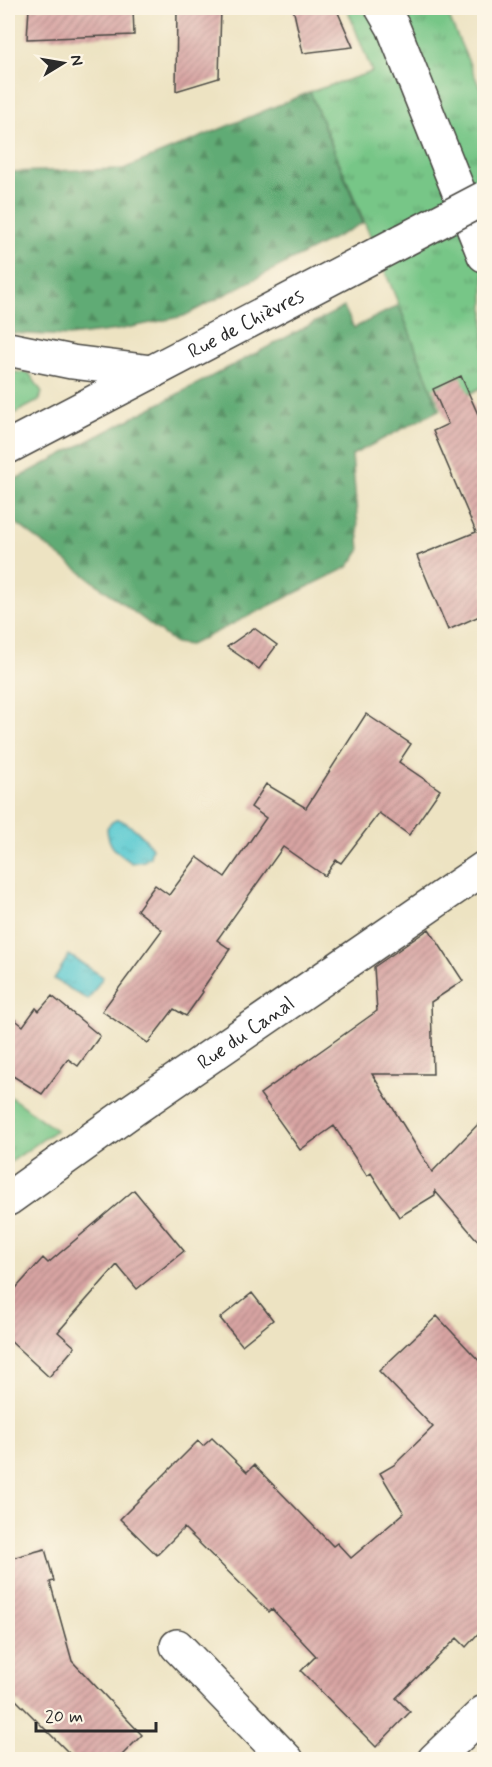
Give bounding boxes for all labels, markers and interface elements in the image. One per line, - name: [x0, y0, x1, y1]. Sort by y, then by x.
- north arrow: [33, 33, 93, 93]
- text: N: [65, 53, 88, 68]
- street label: Rue de Chièvres: [184, 283, 309, 366]
- street label: Rue du Canal: [192, 991, 300, 1077]
- scale bar: [36, 1695, 156, 1733]
- text: 20 m: [45, 1705, 83, 1729]

